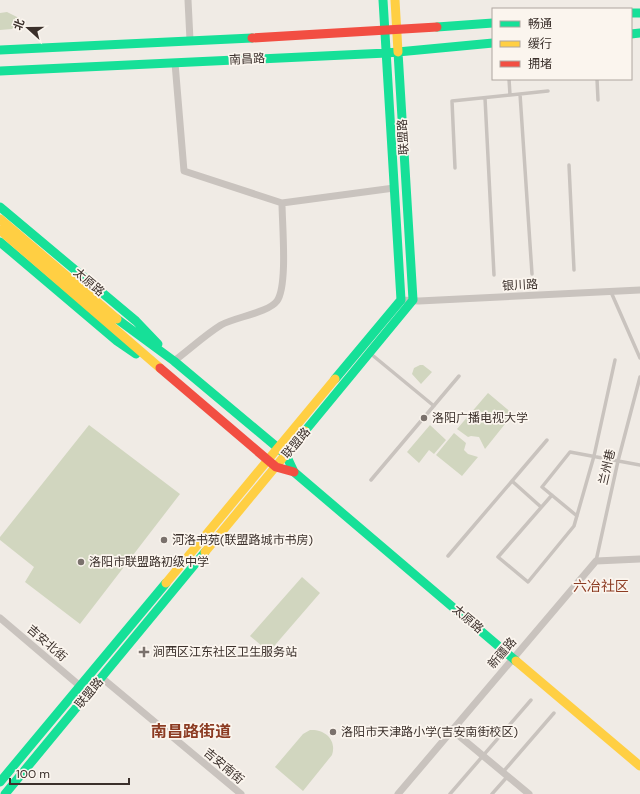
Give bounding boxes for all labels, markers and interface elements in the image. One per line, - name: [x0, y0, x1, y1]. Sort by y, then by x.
- north arrow: [8, 8, 48, 48]
- legend: [492, 8, 632, 80]
- text: 畅通: [528, 16, 552, 32]
- text: 北: [10, 17, 27, 32]
- text: 缓行: [528, 36, 552, 52]
- street label: 南昌路: [229, 50, 265, 68]
- text: 拥堵: [528, 56, 552, 72]
- street label: 联盟路: [394, 119, 412, 155]
- street label: 太原路: [70, 264, 108, 300]
- street label: 银川路: [502, 276, 538, 294]
- place label: 洛阳广播电视大学: [432, 410, 528, 426]
- marker: 洛阳广播电视大学: [419, 413, 429, 423]
- street label: 联盟路: [278, 424, 314, 462]
- street label: 兰州巷: [595, 448, 619, 486]
- place label: 河洛书苑(联盟路城市书房): [172, 532, 313, 548]
- marker: 河洛书苑(联盟路城市书房): [159, 535, 169, 545]
- place label: 洛阳市联盟路初级中学: [89, 554, 209, 570]
- marker: 洛阳市联盟路初级中学: [76, 557, 86, 567]
- district label: 六冶社区: [573, 577, 629, 595]
- street label: 太原路: [449, 601, 487, 637]
- street label: 吉安北街: [24, 621, 70, 665]
- street label: 新疆路: [484, 634, 520, 672]
- place label: 涧西区江东社区卫生服务站: [153, 644, 297, 660]
- marker: 涧西区江东社区卫生服务站: [138, 646, 150, 658]
- street label: 联盟路: [71, 674, 107, 712]
- district label: 南昌路街道: [151, 721, 231, 742]
- place label: 洛阳市天津路小学(吉安南街校区): [341, 724, 518, 740]
- marker: 洛阳市天津路小学(吉安南街校区): [328, 727, 338, 737]
- street label: 吉安南街: [200, 744, 248, 788]
- scale bar: [10, 760, 129, 786]
- text: 100 m: [16, 766, 50, 782]

